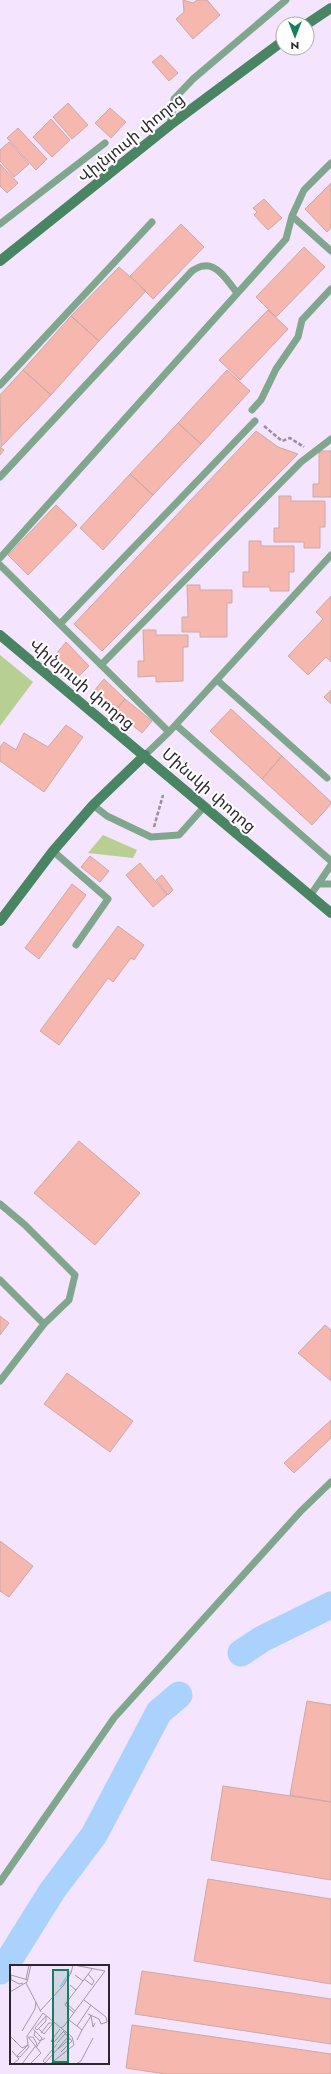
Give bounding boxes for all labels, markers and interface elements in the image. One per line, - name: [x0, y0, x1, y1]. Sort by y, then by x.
- north arrow: [275, 16, 315, 56]
- text: N: [291, 38, 299, 54]
- street label: Վիլնյուսի փողոց: [73, 88, 189, 188]
- street label: Վիլնյուսի փողոց: [24, 633, 140, 735]
- street label: Մինսկի փողոց: [157, 743, 261, 837]
- inset map: [10, 1965, 109, 2064]

